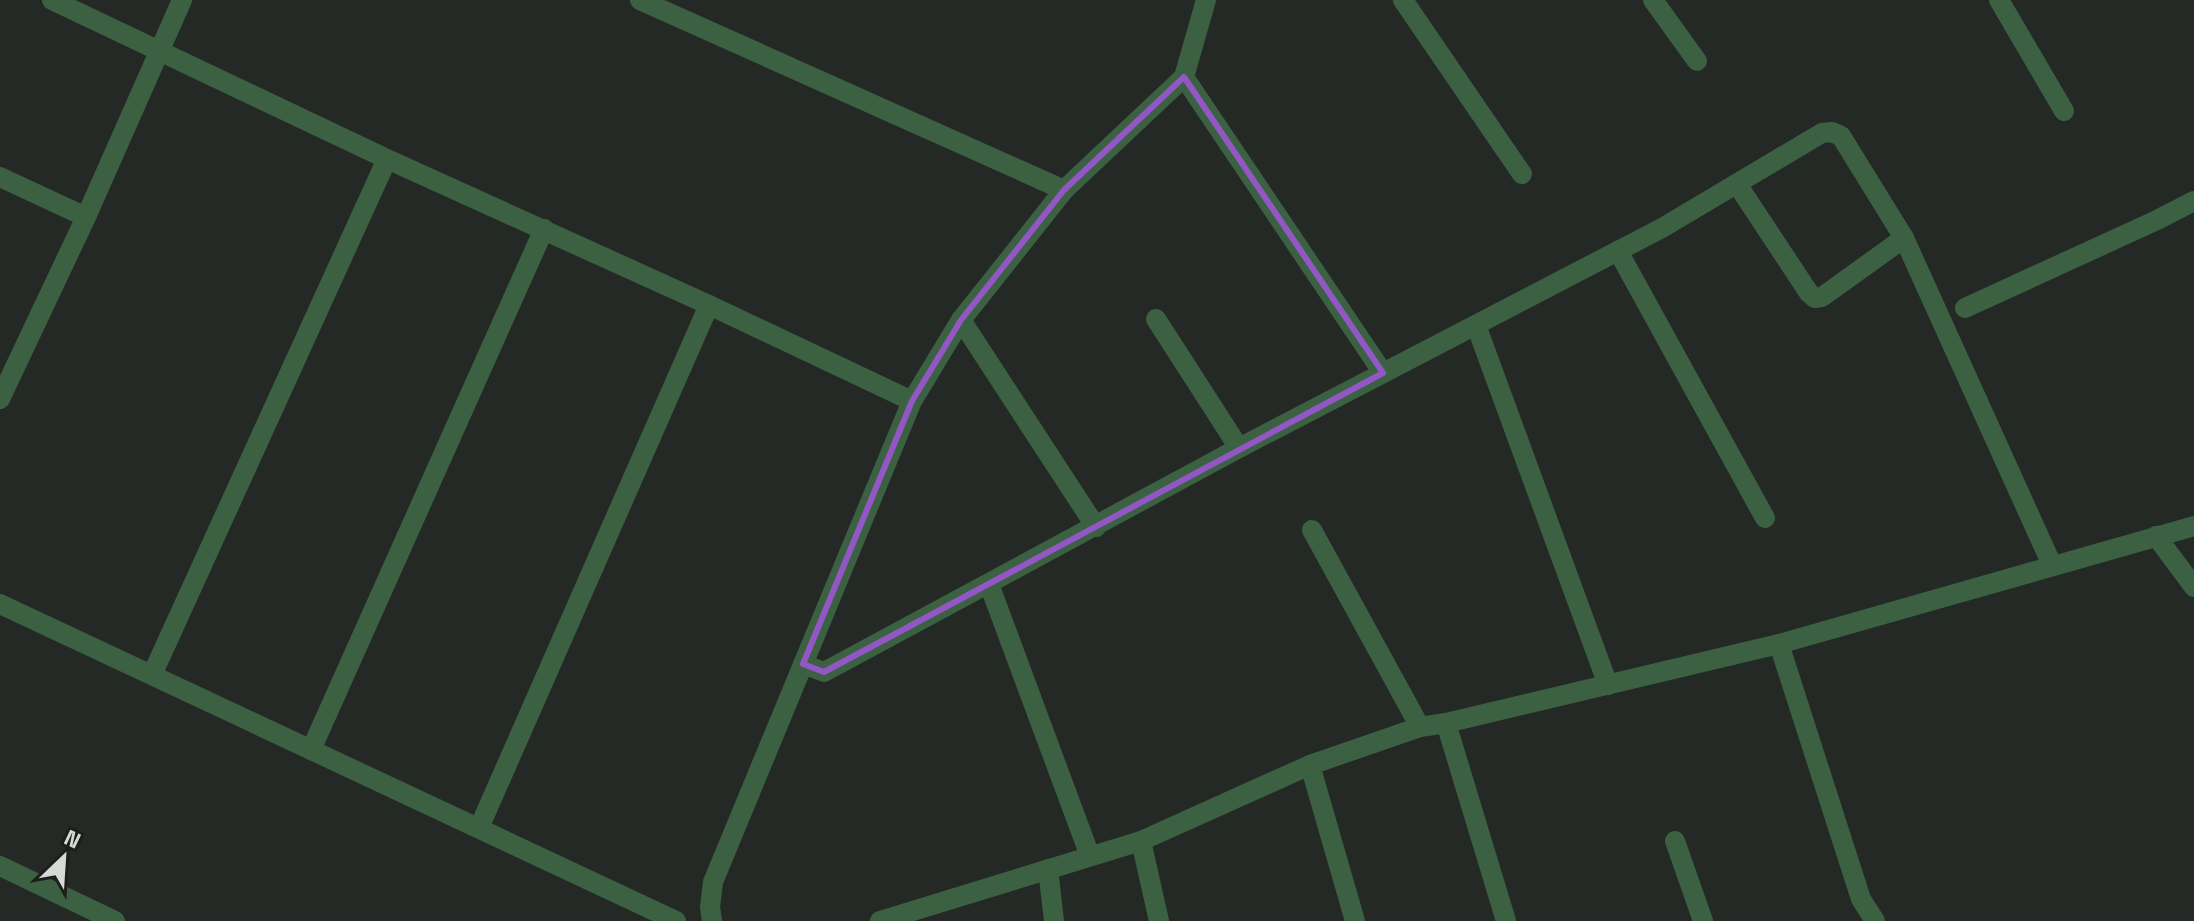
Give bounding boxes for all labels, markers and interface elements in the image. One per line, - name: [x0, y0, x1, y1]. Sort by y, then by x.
- north arrow: [24, 817, 104, 897]
- text: N: [60, 823, 85, 855]

